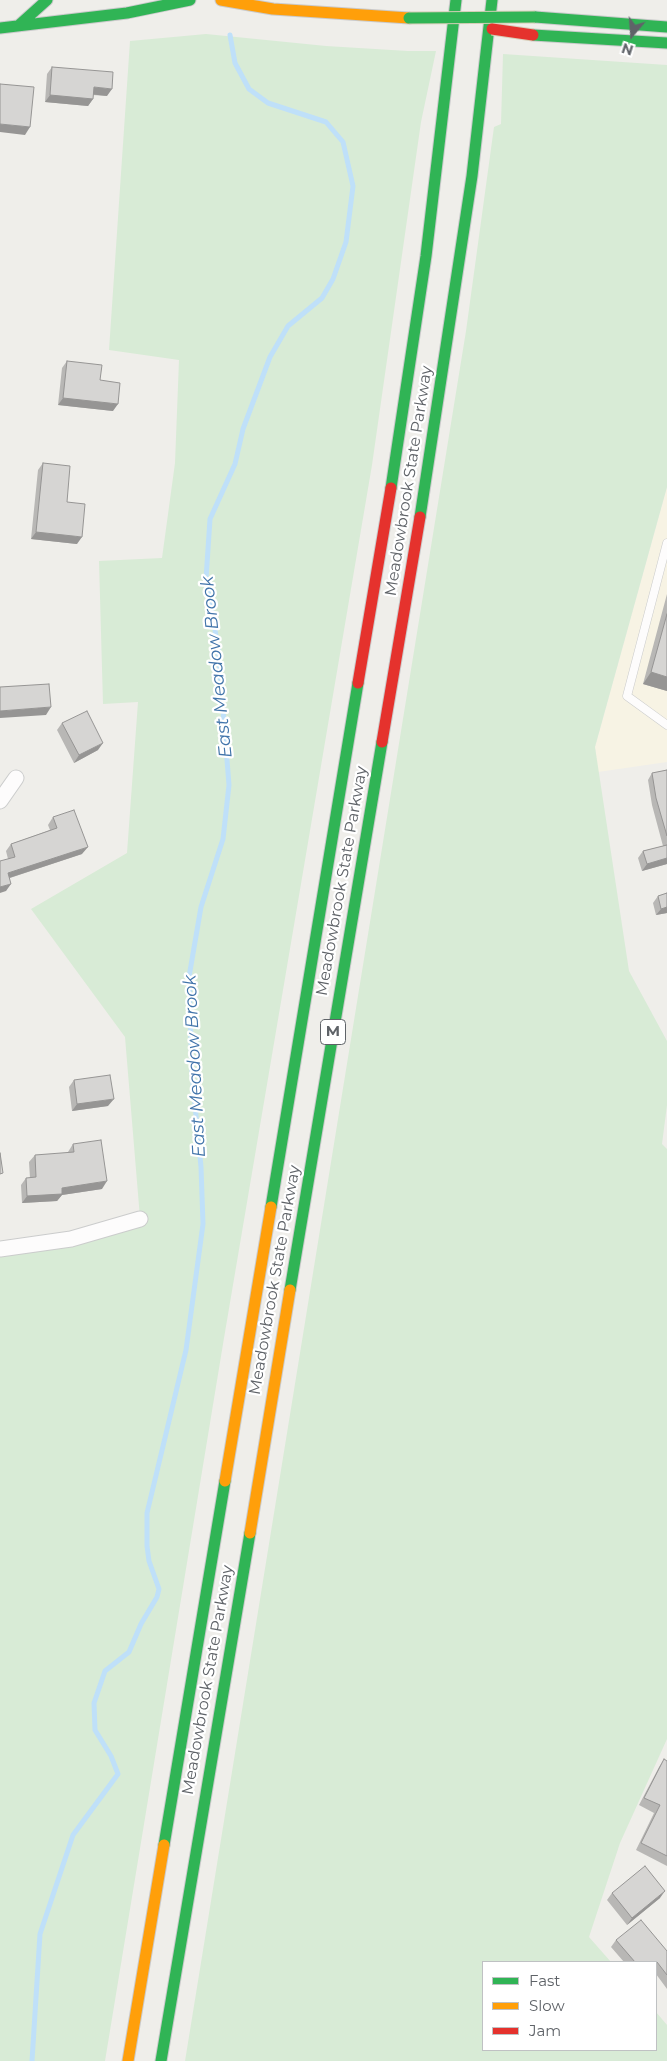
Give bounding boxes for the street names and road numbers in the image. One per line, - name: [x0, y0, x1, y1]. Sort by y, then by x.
- street label: Meadowbrook State Parkway: [381, 364, 437, 598]
- street label: Meadowbrook State Parkway: [312, 765, 372, 997]
- road number: M: [320, 1020, 346, 1044]
- street label: Meadowbrook State Parkway: [245, 1164, 305, 1396]
- street label: Meadowbrook State Parkway: [178, 1564, 238, 1796]

